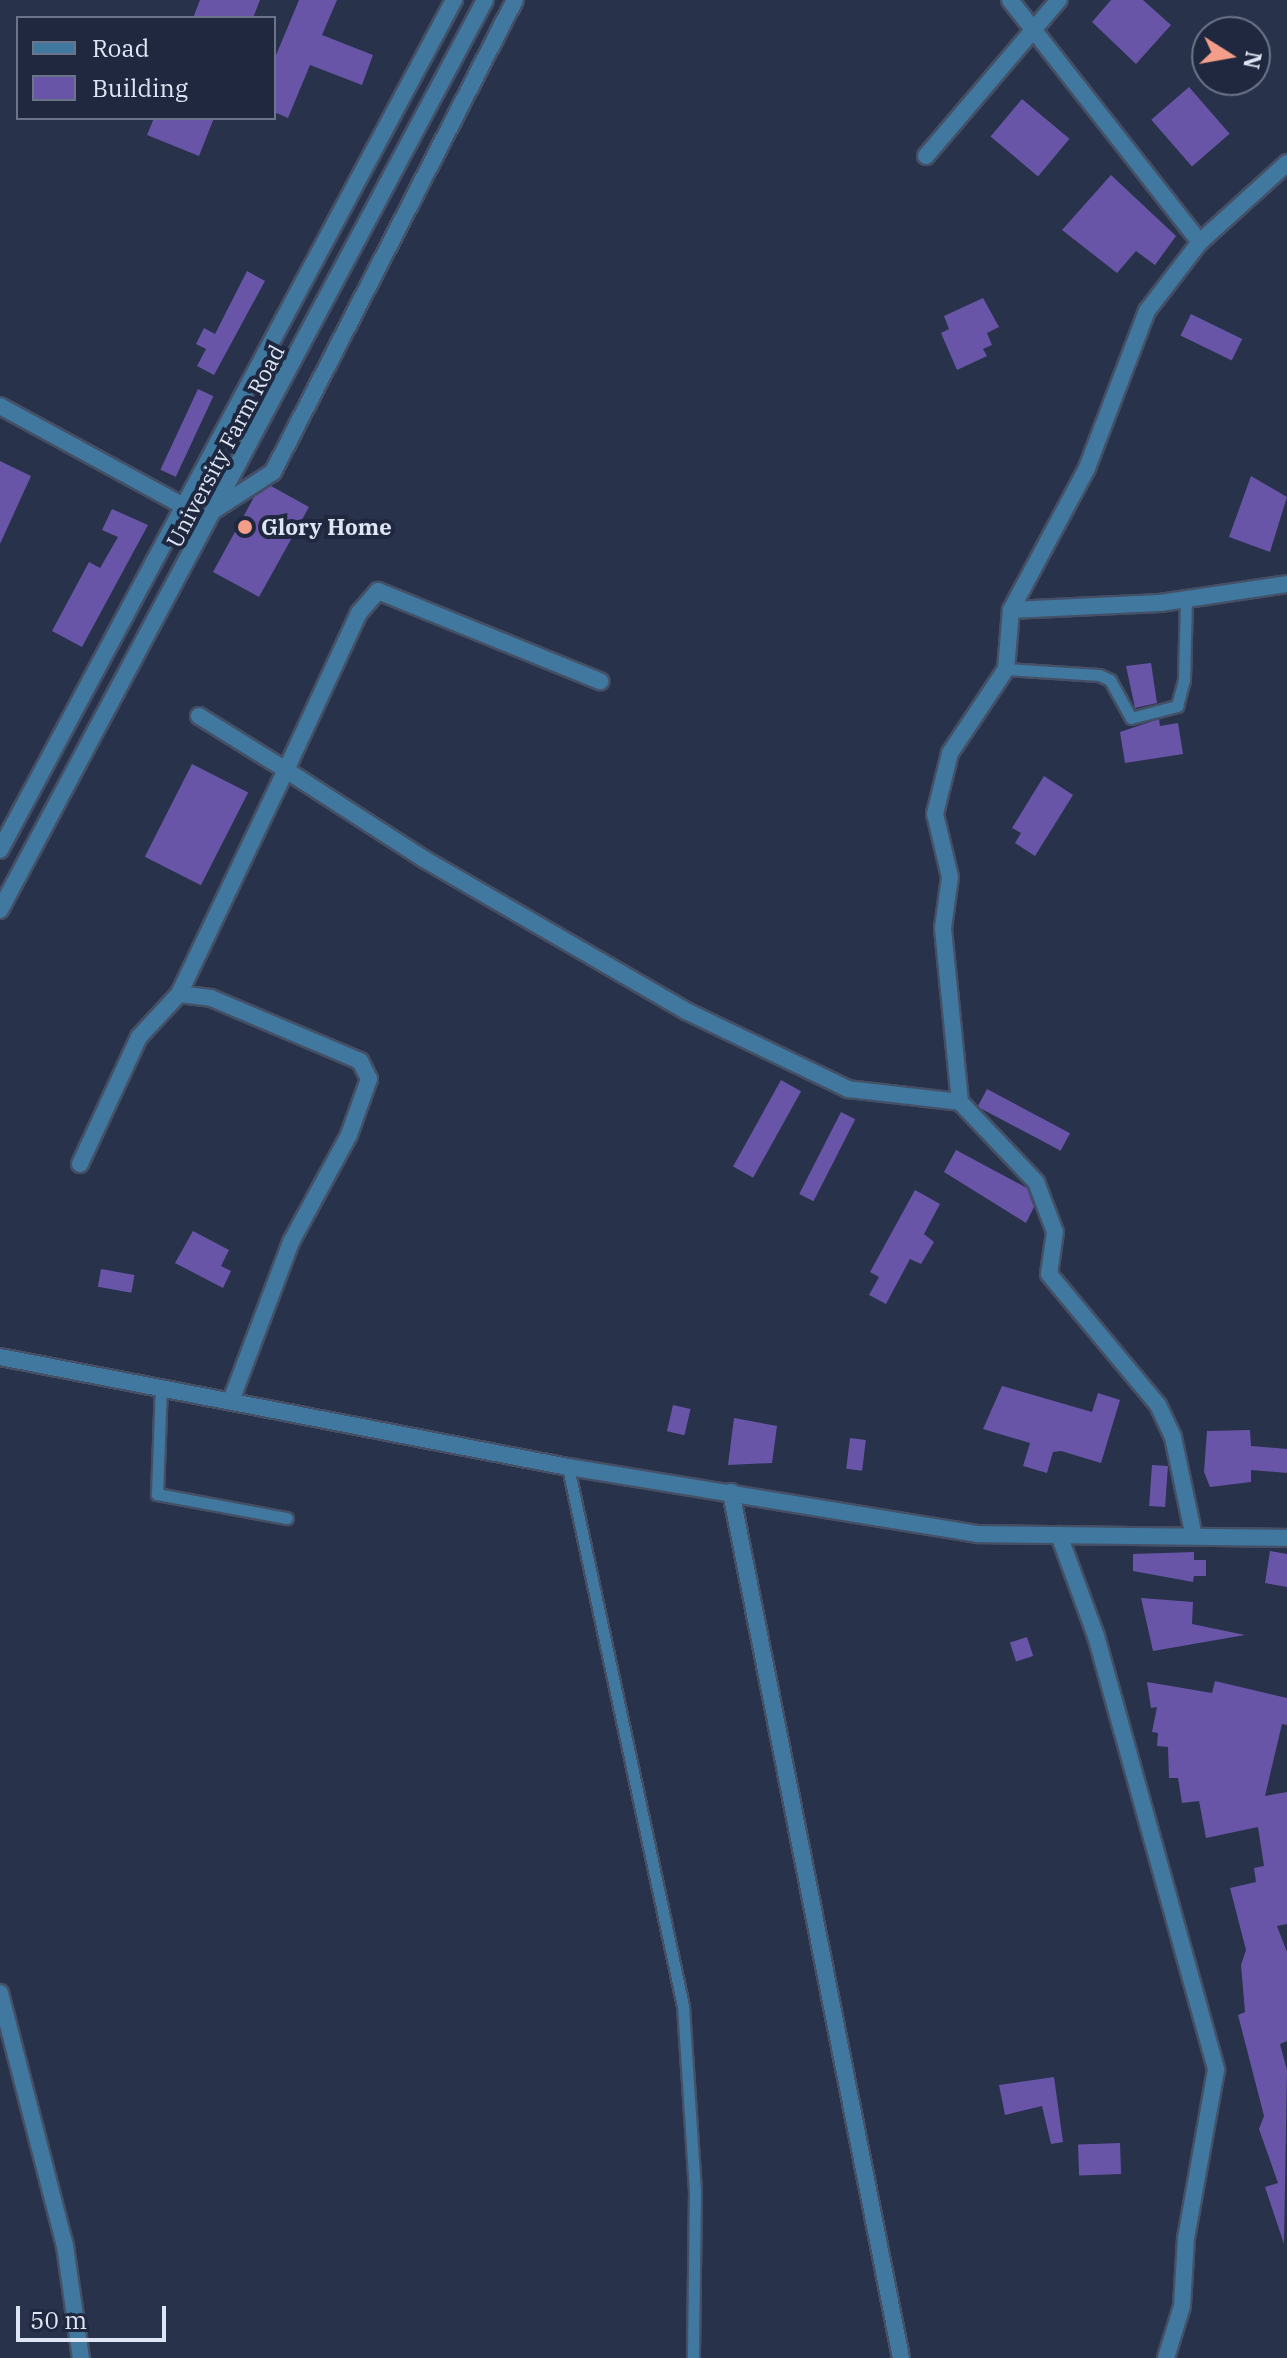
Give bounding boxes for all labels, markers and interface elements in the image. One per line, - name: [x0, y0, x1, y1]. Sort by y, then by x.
- legend: [16, 16, 276, 120]
- north arrow: [1191, 16, 1271, 96]
- text: Road: [92, 32, 149, 64]
- text: N: [1237, 49, 1269, 72]
- text: Building: [92, 72, 188, 104]
- street label: University Farm Road: [160, 340, 290, 552]
- place label: Glory Home: [261, 514, 392, 540]
- marker: Glory Home: [236, 518, 254, 536]
- scale bar: [20, 2290, 170, 2340]
- text: 50 m: [30, 2304, 87, 2336]

